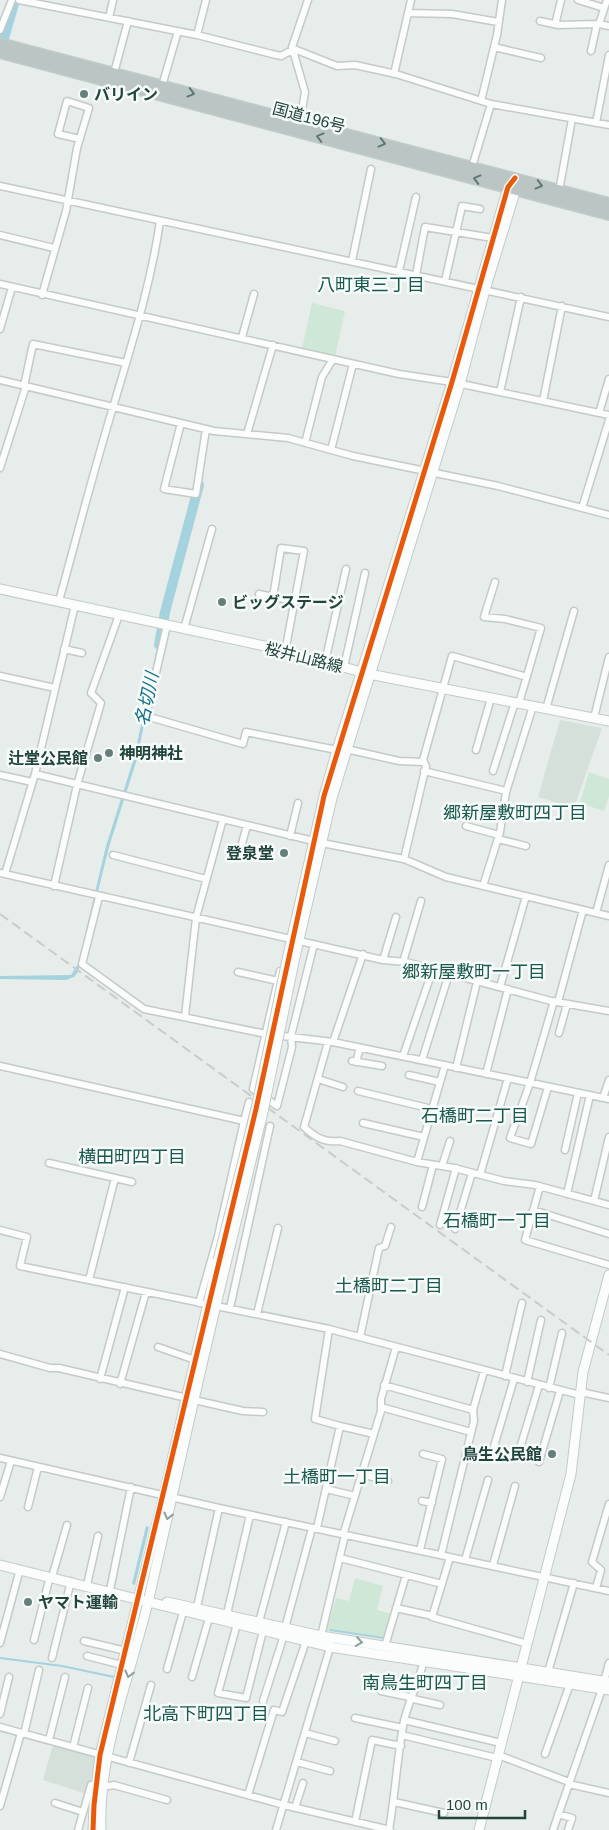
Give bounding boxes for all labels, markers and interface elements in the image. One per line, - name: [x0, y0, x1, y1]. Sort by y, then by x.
- place label: バリイン: [94, 86, 158, 103]
- one-way arrow: [186, 87, 195, 98]
- marker: バリイン: [78, 88, 90, 100]
- street label: 国道196号: [271, 100, 347, 135]
- one-way arrow: [317, 133, 325, 143]
- one-way arrow: [377, 137, 386, 148]
- one-way arrow: [473, 174, 482, 185]
- one-way arrow: [534, 179, 543, 190]
- district label: 八町東三丁目: [317, 275, 425, 295]
- place label: ビッグステージ: [232, 593, 344, 611]
- marker: ビッグステージ: [216, 596, 228, 608]
- street label: 桜井山路線: [263, 640, 345, 675]
- water label: 名切川: [132, 669, 163, 727]
- place label: 神明神社: [119, 744, 183, 762]
- marker: 神明神社: [103, 747, 115, 759]
- place label: 辻堂公民館: [8, 750, 88, 767]
- marker: 辻堂公民館: [92, 752, 104, 764]
- district label: 郷新屋敷町四丁目: [443, 803, 587, 823]
- place label: 登泉堂: [226, 845, 274, 862]
- marker: 登泉堂: [278, 847, 290, 859]
- district label: 郷新屋敷町一丁目: [402, 962, 546, 982]
- district label: 石橋町二丁目: [421, 1106, 529, 1126]
- district label: 横田町四丁目: [78, 1147, 186, 1167]
- district label: 石橋町一丁目: [443, 1211, 551, 1231]
- district label: 土橋町二丁目: [335, 1276, 443, 1296]
- place label: 鳥生公民館: [462, 1445, 542, 1463]
- marker: 鳥生公民館: [546, 1448, 558, 1460]
- district label: 土橋町一丁目: [283, 1467, 391, 1487]
- one-way arrow: [163, 1512, 174, 1521]
- place label: ヤマト運輸: [38, 1593, 118, 1611]
- marker: ヤマト運輸: [22, 1596, 34, 1608]
- one-way arrow: [354, 1637, 363, 1647]
- one-way arrow: [125, 1669, 135, 1678]
- district label: 南鳥生町四丁目: [362, 1673, 488, 1693]
- district label: 北高下町四丁目: [143, 1704, 269, 1724]
- scale bar: [439, 1788, 525, 1820]
- text: 100 m: [446, 1796, 488, 1813]

